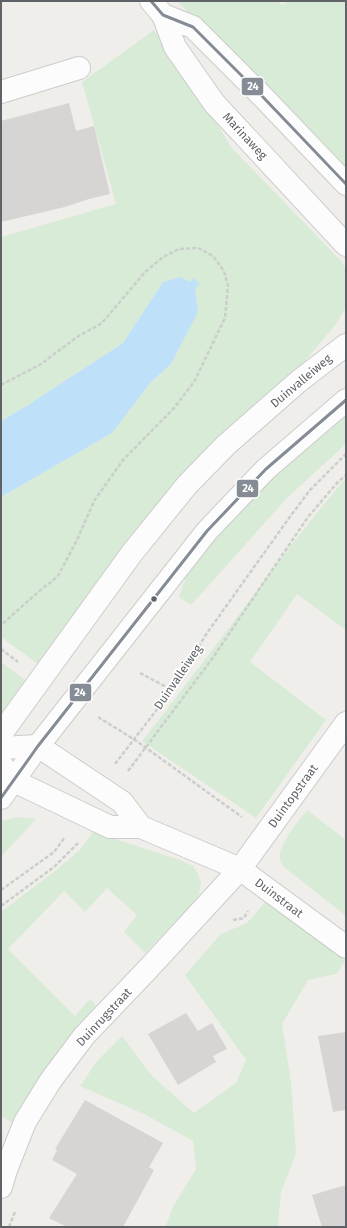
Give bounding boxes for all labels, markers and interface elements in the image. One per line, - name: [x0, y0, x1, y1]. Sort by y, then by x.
- line badge: 24: [241, 77, 264, 96]
- text: 24: [247, 80, 259, 93]
- street label: Marinaweg: [220, 110, 271, 163]
- street label: Duinvalleiweg: [268, 351, 335, 411]
- line badge: 24: [236, 479, 259, 498]
- text: 24: [242, 482, 254, 495]
- unlabelled marker: [149, 594, 159, 604]
- street label: Duinvalleiweg: [151, 641, 205, 712]
- line badge: 24: [69, 683, 92, 702]
- text: 24: [74, 686, 86, 699]
- street label: Duintopstraat: [265, 761, 321, 830]
- street label: Duinstraat: [252, 875, 306, 921]
- street label: Duinrugstraat: [74, 985, 135, 1049]

